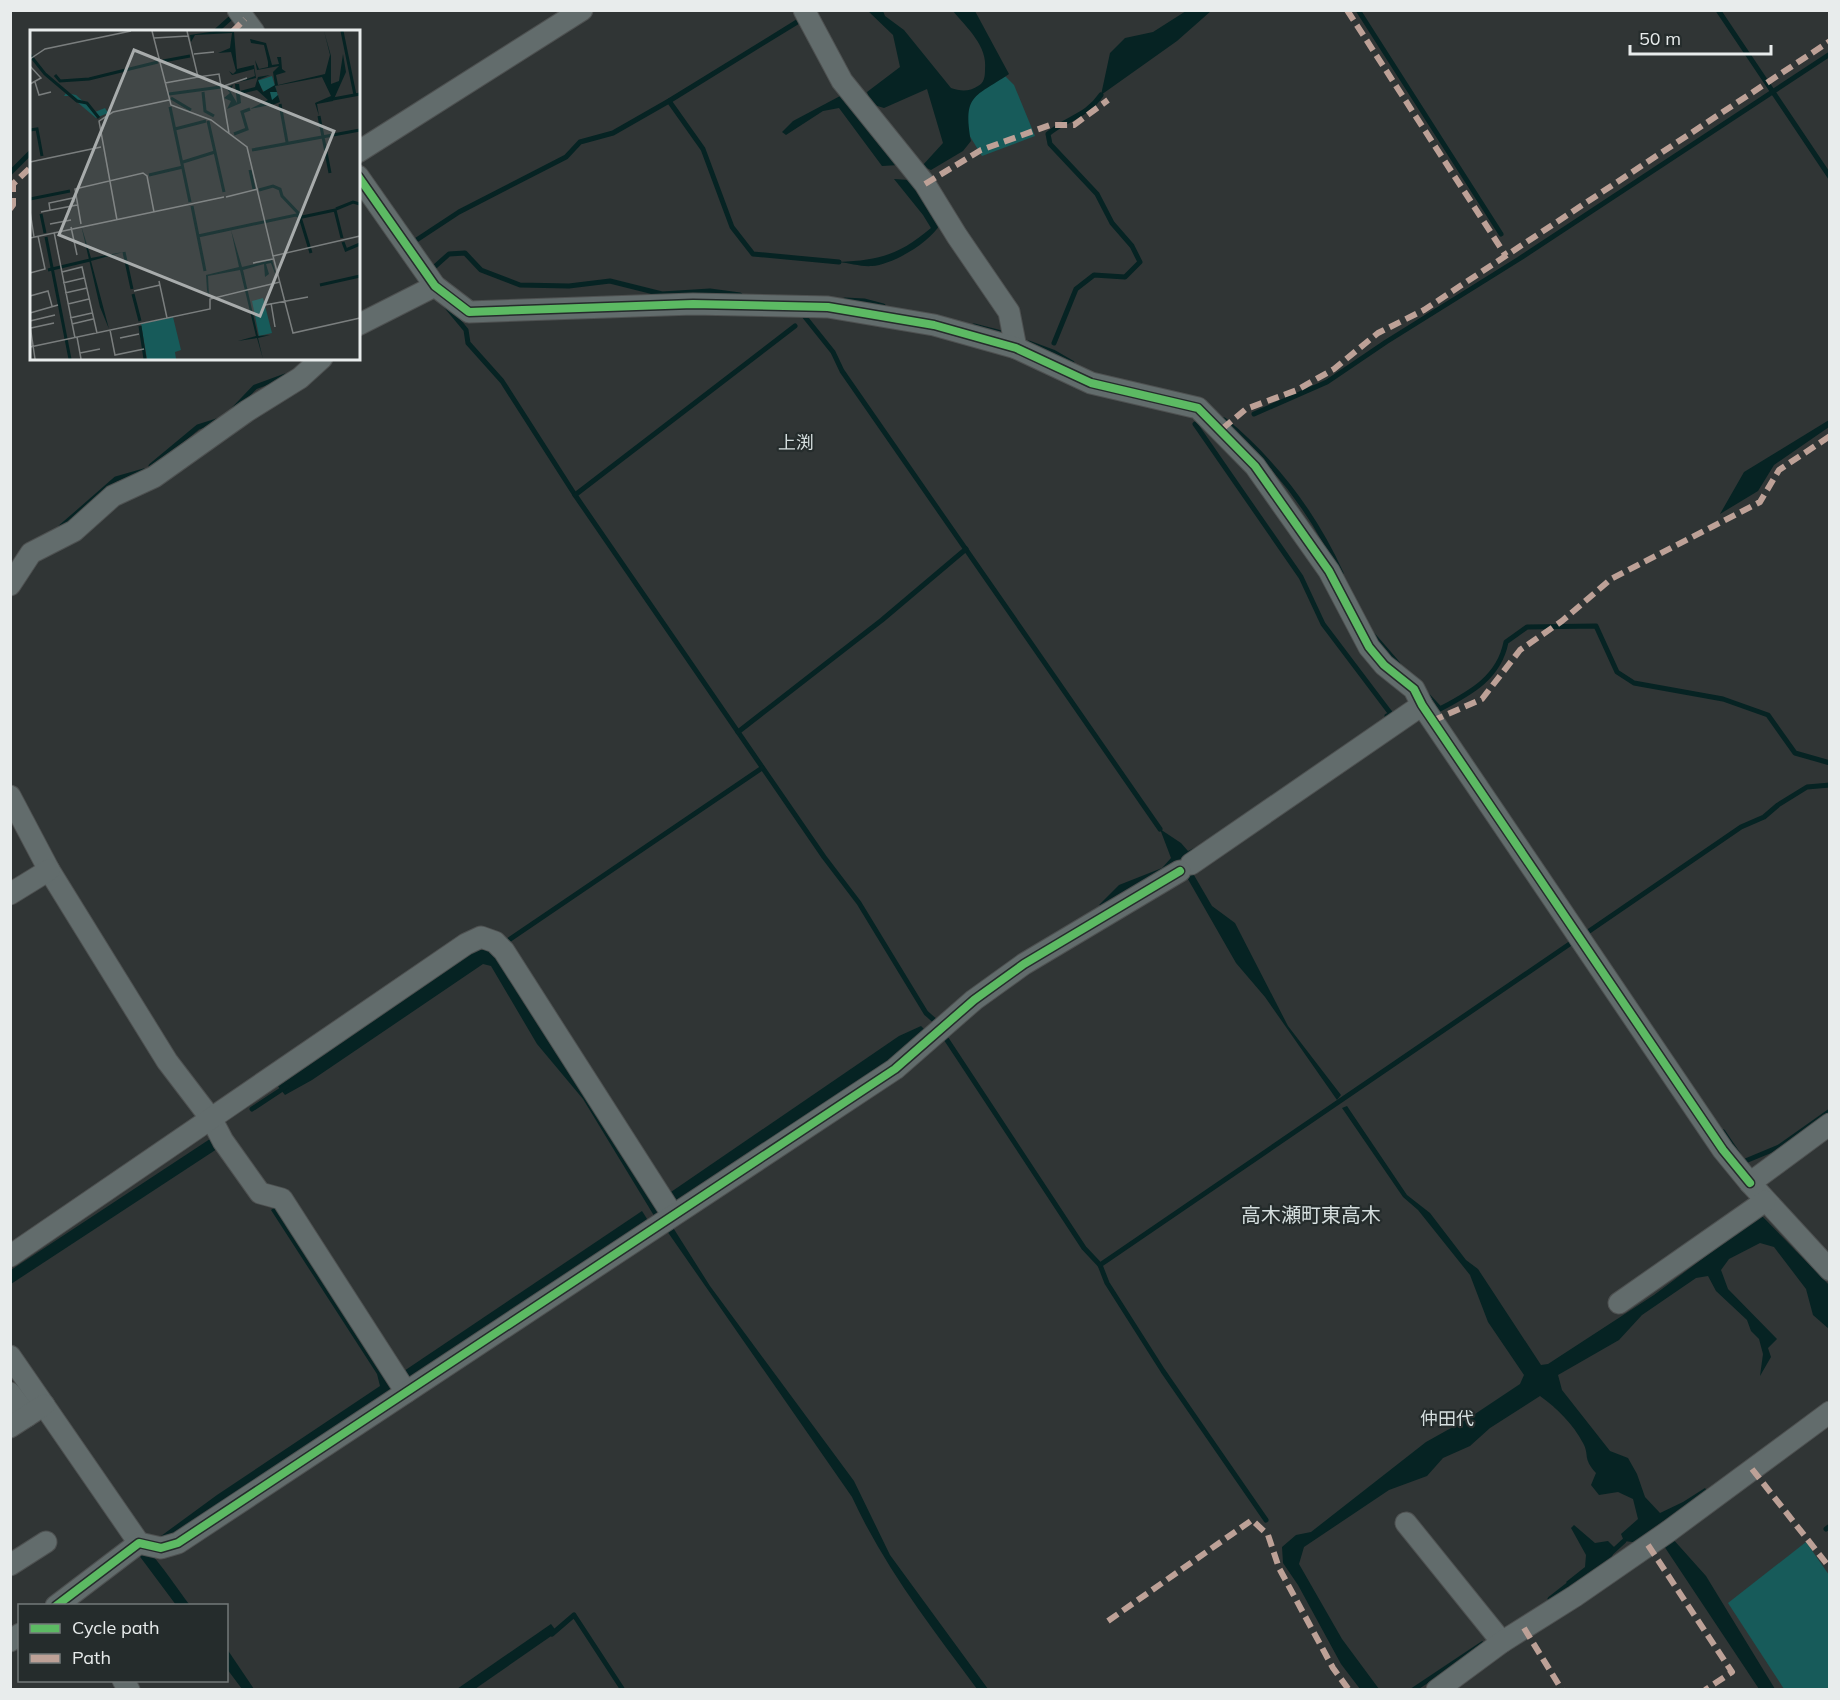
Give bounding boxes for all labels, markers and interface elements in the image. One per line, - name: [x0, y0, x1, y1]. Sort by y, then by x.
- scale bar: [1630, 18, 1771, 56]
- text: 50 m: [1639, 27, 1681, 50]
- inset map: [30, 30, 360, 360]
- district label: 上渕: [778, 431, 814, 454]
- district label: 高木瀬町東高木: [1241, 1202, 1381, 1227]
- district label: 仲田代: [1420, 1407, 1474, 1430]
- legend: [18, 1604, 228, 1682]
- text: Cycle path: [72, 1616, 159, 1639]
- text: Path: [72, 1646, 111, 1669]

